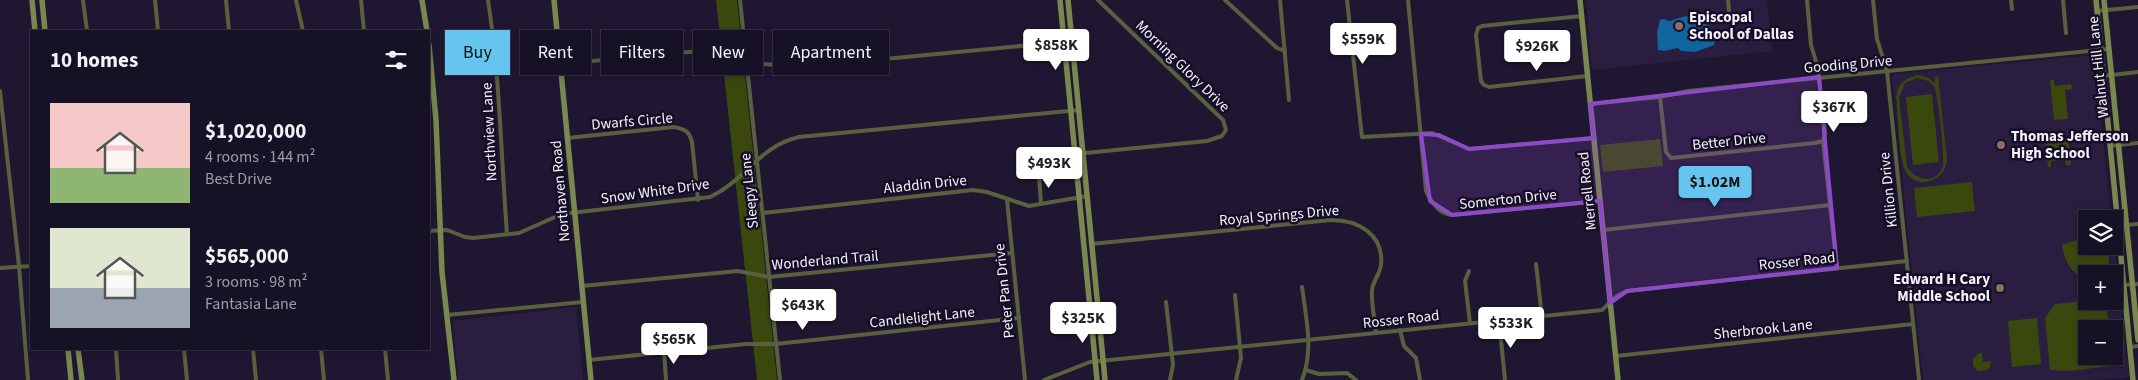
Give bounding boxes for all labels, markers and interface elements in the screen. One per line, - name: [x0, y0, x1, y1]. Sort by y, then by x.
- place label: Episcopal School of Dallas: [1689, 7, 1794, 45]
- street label: Walnut Hill Lane: [2083, 15, 2114, 119]
- street label: Morning Glory Drive: [1131, 16, 1235, 117]
- marker: Episcopal School of Dallas: [1673, 20, 1685, 32]
- pin: $559K: [1328, 22, 1398, 65]
- pin: $858K: [1021, 28, 1091, 71]
- text: $559K: [1341, 28, 1385, 50]
- chip: Buy: [445, 30, 510, 75]
- chip: Rent: [520, 30, 591, 75]
- chip: Filters: [601, 30, 683, 75]
- chip: New: [693, 30, 763, 75]
- chip: Apartment: [773, 30, 889, 75]
- pin: $926K: [1502, 30, 1572, 72]
- text: $858K: [1034, 34, 1078, 56]
- text: $926K: [1515, 35, 1559, 57]
- text: 10 homes: [50, 45, 138, 75]
- icon: filters: [382, 46, 410, 74]
- street label: Gooding Drive: [1803, 50, 1893, 79]
- street label: Northview Lane: [476, 82, 503, 182]
- pin: $367K: [1799, 90, 1869, 133]
- text: $367K: [1812, 96, 1856, 118]
- street label: Dwarfs Circle: [590, 107, 674, 136]
- text: $1,020,000: [205, 116, 306, 146]
- icon: home: [90, 123, 150, 183]
- place label: Thomas Jefferson High School: [2011, 126, 2129, 164]
- street label: Better Drive: [1691, 127, 1767, 156]
- street label: Northaven Road: [546, 139, 575, 242]
- marker: Thomas Jefferson High School: [1995, 139, 2007, 151]
- text: 4 rooms · 144 m²: [205, 146, 315, 168]
- pin: $493K: [1014, 146, 1084, 189]
- street label: Merrell Road: [1573, 151, 1602, 231]
- street label: Killion Drive: [1874, 151, 1903, 229]
- street label: Sleepy Lane: [735, 152, 764, 230]
- text: $493K: [1027, 152, 1071, 174]
- pin: $1.02M: [1674, 166, 1756, 208]
- text: Best Drive: [205, 168, 272, 190]
- street label: Aladdin Drive: [882, 170, 968, 199]
- text: $1.02M: [1690, 171, 1740, 193]
- street label: Snow White Drive: [599, 173, 711, 210]
- street label: Somerton Drive: [1458, 184, 1558, 215]
- street label: Royal Springs Drive: [1218, 200, 1340, 231]
- map controls: [2078, 210, 2123, 365]
- button: layers: [2078, 210, 2123, 255]
- text: $565,000: [205, 241, 289, 271]
- street label: Peter Pan Drive: [989, 243, 1020, 339]
- street label: Wonderland Trail: [771, 245, 880, 276]
- street label: Rosser Road: [1758, 247, 1836, 276]
- icon: home: [90, 248, 150, 308]
- button: +: [2078, 265, 2123, 310]
- place label: Edward H Cary Middle School: [1893, 269, 1991, 307]
- text: 3 rooms · 98 m²: [205, 271, 307, 293]
- marker: Edward H Cary Middle School: [1994, 282, 2006, 294]
- pin: $643K: [768, 288, 838, 331]
- text: Fantasia Lane: [205, 293, 297, 315]
- text: $643K: [781, 294, 825, 316]
- street label: Candlelight Lane: [868, 302, 976, 333]
- pin: $325K: [1048, 302, 1118, 344]
- street label: Rosser Road: [1362, 305, 1440, 334]
- pin: $533K: [1476, 306, 1546, 349]
- text: $325K: [1061, 307, 1105, 329]
- text: $533K: [1489, 312, 1533, 334]
- street label: Sherbrook Lane: [1713, 314, 1814, 345]
- button: −: [2078, 320, 2123, 365]
- pin: $565K: [639, 322, 709, 365]
- text: $565K: [652, 328, 696, 350]

